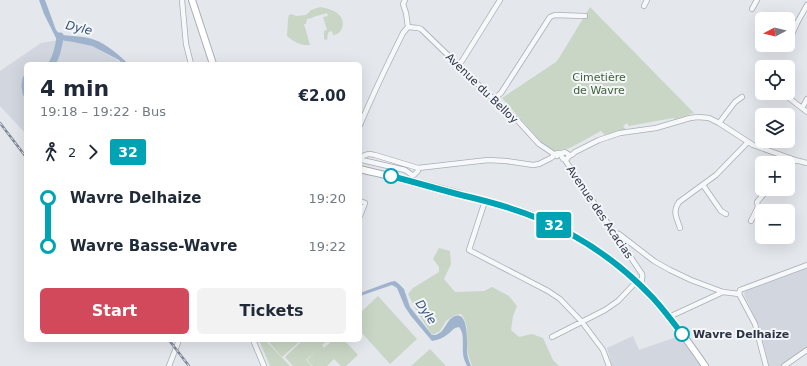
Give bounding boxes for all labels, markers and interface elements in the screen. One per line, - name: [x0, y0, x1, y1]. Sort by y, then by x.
- north arrow: [755, 12, 795, 52]
- map controls: [755, 12, 795, 244]
- water label: Dyle: [64, 18, 94, 38]
- street label: Avenue du Belloy: [443, 51, 521, 127]
- button: locate: [755, 60, 795, 100]
- park label: Cimetière de Wavre: [572, 71, 626, 97]
- text: 4 min: [40, 76, 109, 101]
- text: €2.00: [299, 87, 346, 105]
- text: 19:18 – 19:22 · Bus: [40, 104, 166, 119]
- button: layers: [755, 108, 795, 148]
- icon: walk: [40, 141, 62, 163]
- icon: forward: [82, 141, 104, 163]
- text: 32: [118, 144, 138, 160]
- text: 2: [68, 145, 76, 160]
- button: +: [755, 156, 795, 196]
- street label: Avenue des Acacias: [564, 163, 636, 261]
- unlabelled marker: [383, 168, 399, 184]
- text: Wavre Delhaize: [70, 189, 201, 207]
- text: 19:20: [309, 191, 346, 206]
- button: −: [755, 204, 795, 244]
- line badge: 32: [536, 212, 572, 238]
- text: 32: [544, 217, 564, 233]
- text: Wavre Basse-Wavre: [70, 237, 237, 255]
- text: 19:22: [309, 239, 346, 254]
- button: Start: [40, 288, 189, 334]
- button: Tickets: [197, 288, 346, 334]
- water label: Dyle: [413, 297, 439, 327]
- marker: Wavre Delhaize: [674, 326, 690, 342]
- place label: Wavre Delhaize: [693, 328, 789, 341]

